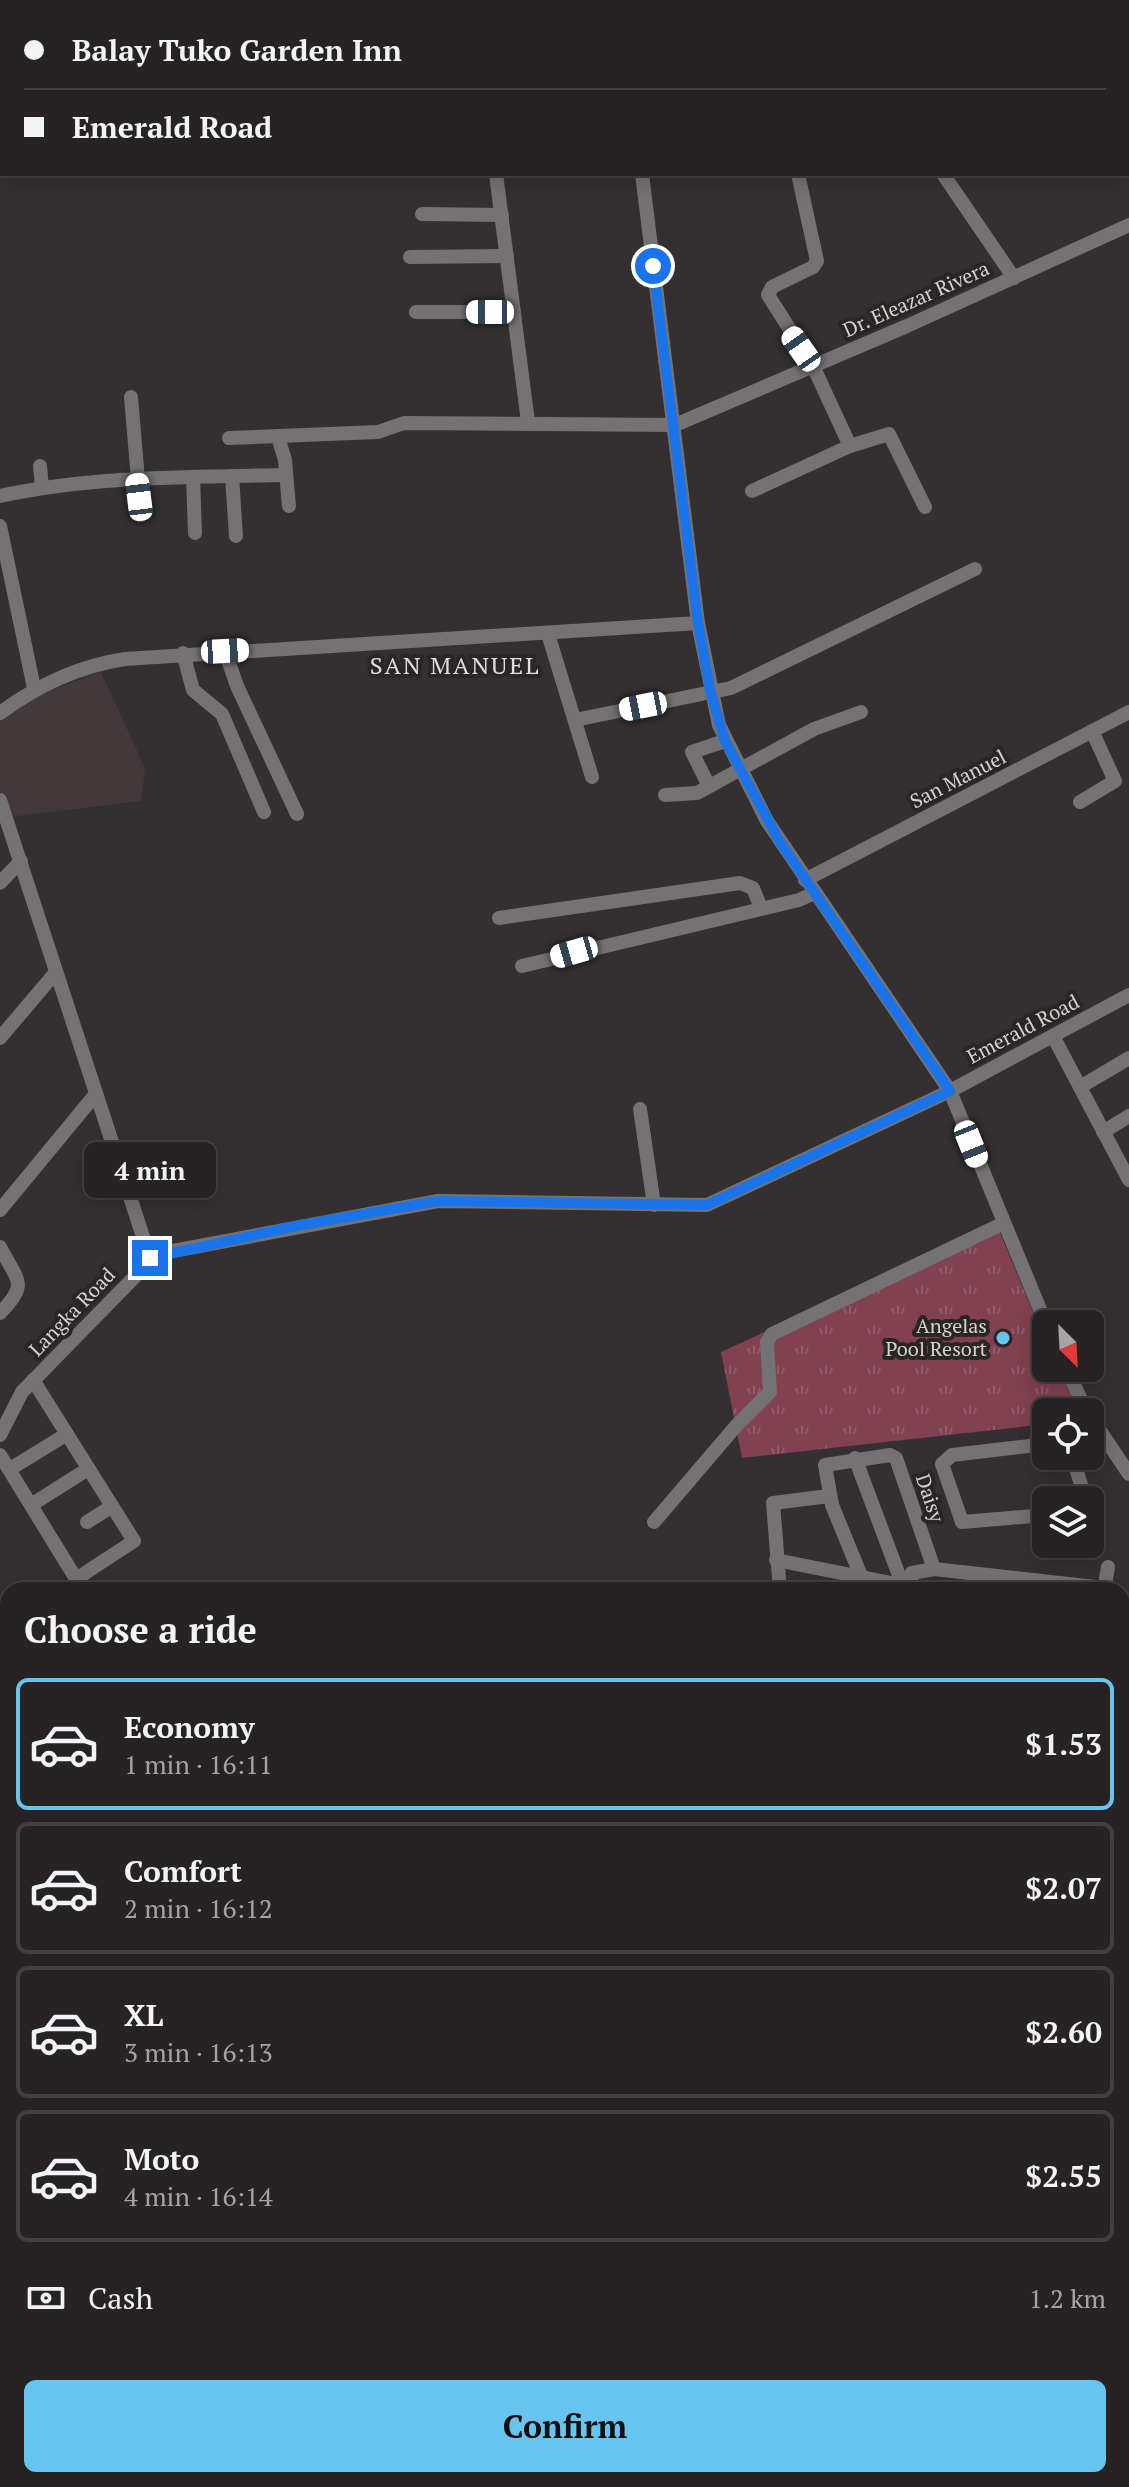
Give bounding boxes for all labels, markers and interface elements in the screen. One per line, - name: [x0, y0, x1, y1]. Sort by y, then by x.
- text: Balay Tuko Garden Inn: [72, 30, 402, 70]
- text: Emerald Road: [72, 107, 272, 147]
- route start: [635, 248, 671, 284]
- street label: Dr. Eleazar Rivera: [838, 254, 993, 343]
- car: [466, 300, 514, 324]
- car: [777, 322, 825, 376]
- car: [124, 472, 154, 522]
- car: [200, 638, 250, 664]
- district label: SAN MANUEL: [370, 649, 540, 681]
- car: [617, 690, 669, 722]
- street label: San Manuel: [905, 743, 1010, 814]
- car: [548, 934, 600, 970]
- street label: Emerald Road: [962, 988, 1084, 1069]
- car: [951, 1117, 991, 1171]
- callout: 4 min: [84, 1142, 216, 1198]
- text: 4 min: [114, 1153, 186, 1187]
- route end: [132, 1240, 168, 1276]
- street label: Langka Road: [23, 1261, 121, 1362]
- north arrow: [1032, 1310, 1104, 1382]
- map controls: [1032, 1310, 1104, 1558]
- place label: Angelas Pool Resort: [885, 1312, 988, 1362]
- marker: Angelas Pool Resort: [994, 1329, 1012, 1347]
- button: locate: [1032, 1398, 1104, 1470]
- street label: Daisy: [910, 1470, 952, 1526]
- button: layers: [1032, 1486, 1104, 1558]
- text: Choose a ride: [24, 1606, 257, 1653]
- text: Economy: [124, 1707, 255, 1747]
- icon: car: [28, 1708, 100, 1780]
- text: $1.53: [1025, 1724, 1102, 1764]
- text: 1 min · 16:11: [124, 1747, 273, 1781]
- text: Comfort: [124, 1851, 242, 1891]
- icon: car: [28, 1852, 100, 1924]
- text: $2.07: [1025, 1868, 1102, 1908]
- text: 2 min · 16:12: [124, 1891, 273, 1925]
- text: XL: [124, 1995, 163, 2035]
- icon: car: [28, 1996, 100, 2068]
- text: $2.60: [1025, 2012, 1102, 2052]
- text: 3 min · 16:13: [124, 2035, 273, 2069]
- text: Moto: [124, 2139, 199, 2179]
- icon: car: [28, 2140, 100, 2212]
- text: $2.55: [1025, 2156, 1102, 2196]
- text: 4 min · 16:14: [124, 2179, 273, 2213]
- icon: cash: [24, 2276, 68, 2320]
- text: Cash: [88, 2278, 153, 2318]
- text: 1.2 km: [1029, 2281, 1106, 2315]
- button: Confirm: [24, 2380, 1106, 2472]

